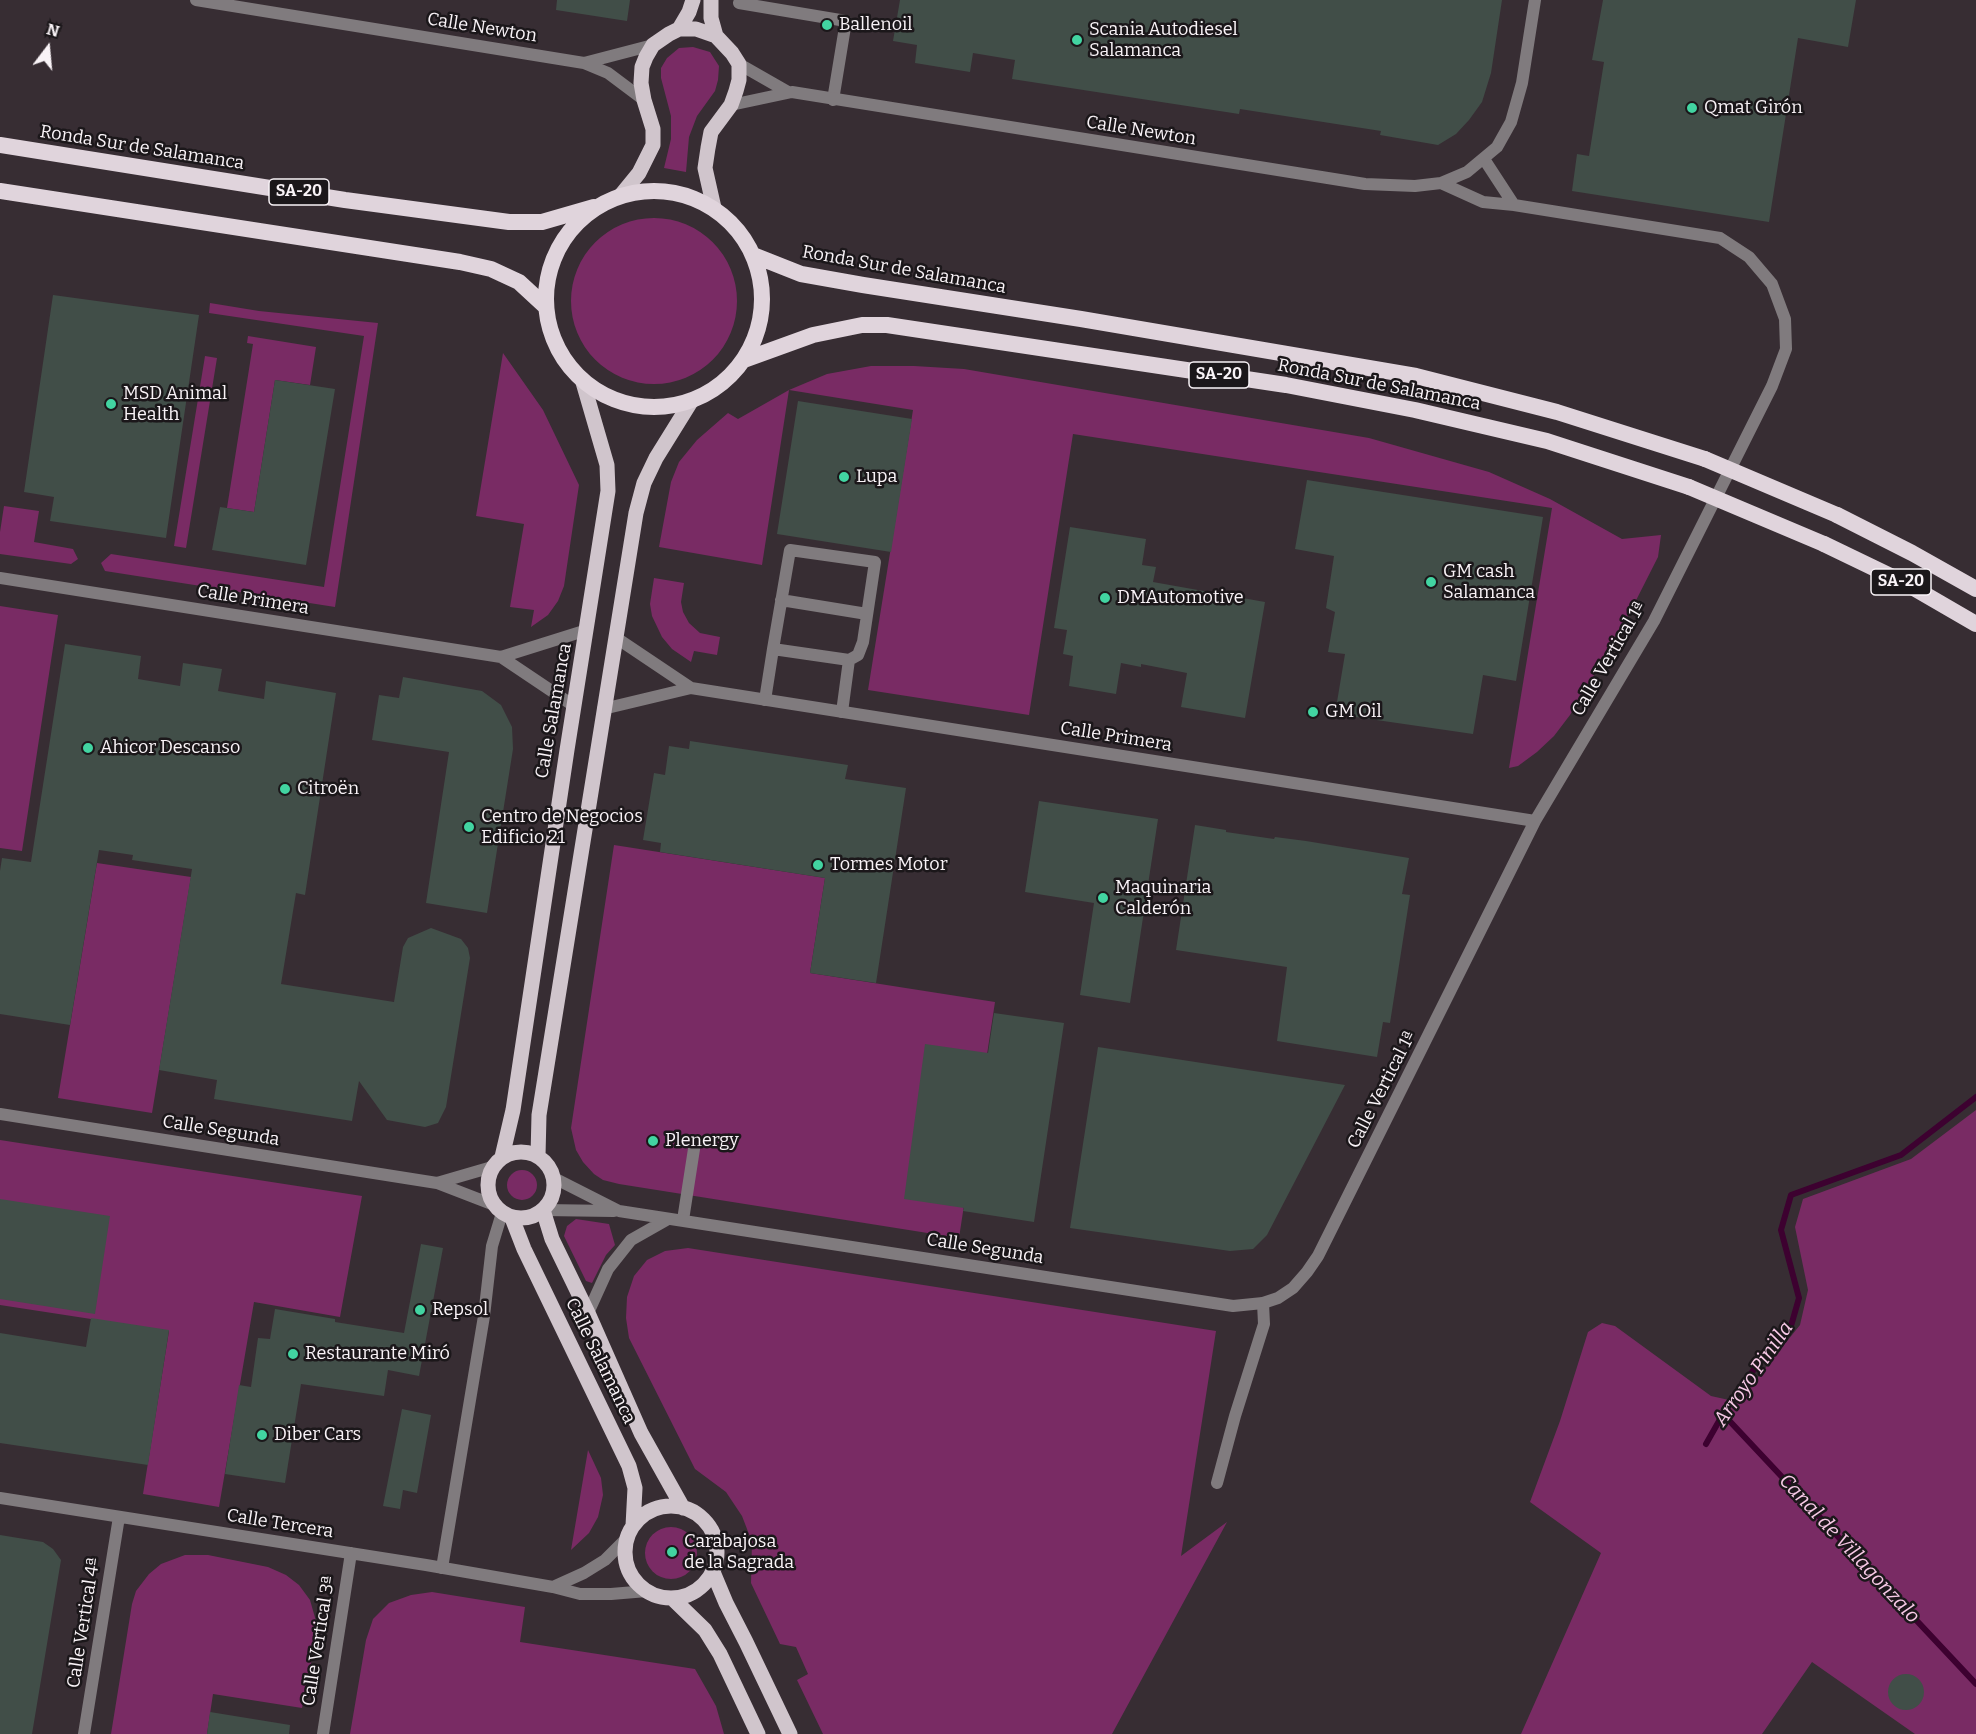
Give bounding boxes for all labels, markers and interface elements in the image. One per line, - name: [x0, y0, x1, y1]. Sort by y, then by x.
- street label: Calle Newton: [426, 9, 538, 47]
- place label: Ballenoil: [839, 14, 913, 36]
- north arrow: [18, 18, 78, 78]
- marker: Ballenoil: [820, 18, 834, 32]
- text: N: [45, 19, 62, 41]
- place label: Scania Autodiesel Salamanca: [1089, 19, 1238, 62]
- marker: Scania Autodiesel Salamanca: [1070, 33, 1084, 47]
- place label: Qmat Girón: [1704, 97, 1803, 119]
- marker: Qmat Girón: [1685, 101, 1699, 115]
- street label: Calle Newton: [1085, 112, 1197, 150]
- street label: Ronda Sur de Salamanca: [38, 121, 246, 175]
- road number: SA-20: [269, 179, 329, 205]
- street label: Ronda Sur de Salamanca: [800, 241, 1008, 299]
- street label: Ronda Sur de Salamanca: [1276, 355, 1482, 415]
- road number: SA-20: [1189, 362, 1249, 388]
- place label: MSD Animal Health: [123, 383, 227, 426]
- marker: MSD Animal Health: [104, 397, 118, 411]
- place label: Lupa: [856, 466, 897, 488]
- marker: Lupa: [837, 470, 851, 484]
- place label: GM cash Salamanca: [1443, 561, 1535, 604]
- road number: SA-20: [1871, 569, 1931, 595]
- marker: GM cash Salamanca: [1424, 575, 1438, 589]
- street label: Calle Primera: [196, 581, 310, 619]
- place label: DMAutomotive: [1117, 587, 1243, 609]
- marker: DMAutomotive: [1098, 591, 1112, 605]
- street label: Calle Vertical 1ª: [1568, 598, 1650, 720]
- street label: Calle Salamanca: [531, 642, 577, 780]
- place label: GM Oil: [1325, 701, 1382, 723]
- marker: GM Oil: [1306, 705, 1320, 719]
- street label: Calle Primera: [1059, 718, 1173, 756]
- place label: Ahicor Descanso: [100, 737, 240, 759]
- marker: Ahicor Descanso: [81, 741, 95, 755]
- place label: Citroën: [297, 778, 359, 800]
- marker: Citroën: [278, 782, 292, 796]
- place label: Centro de Negocios Edificio 21: [481, 806, 643, 848]
- marker: Centro de Negocios Edificio 21: [462, 820, 476, 834]
- place label: Tormes Motor: [830, 854, 948, 876]
- marker: Tormes Motor: [811, 858, 825, 872]
- place label: Maquinaria Calderón: [1115, 877, 1211, 920]
- marker: Maquinaria Calderón: [1096, 891, 1110, 905]
- street label: Calle Vertical 1ª: [1343, 1028, 1421, 1152]
- street label: Calle Segunda: [161, 1111, 281, 1151]
- place label: Plenergy: [665, 1130, 739, 1152]
- marker: Plenergy: [646, 1134, 660, 1148]
- street label: Calle Segunda: [925, 1229, 1045, 1269]
- street label: Calle Salamanca: [560, 1295, 640, 1427]
- place label: Repsol: [432, 1299, 488, 1321]
- marker: Repsol: [413, 1303, 427, 1317]
- water label: Arroyo Pinilla: [1709, 1317, 1799, 1431]
- place label: Restaurante Miró: [305, 1343, 450, 1365]
- marker: Restaurante Miró: [286, 1347, 300, 1361]
- place label: Diber Cars: [274, 1424, 361, 1446]
- marker: Diber Cars: [255, 1428, 269, 1442]
- water label: Canal de Villagonzalo: [1774, 1469, 1924, 1629]
- street label: Calle Tercera: [225, 1505, 335, 1543]
- place label: Carabajosa de la Sagrada: [684, 1531, 794, 1574]
- marker: Carabajosa de la Sagrada: [665, 1545, 679, 1559]
- street label: Calle Vertical 4ª: [63, 1556, 105, 1690]
- street label: Calle Vertical 3ª: [298, 1574, 340, 1708]

